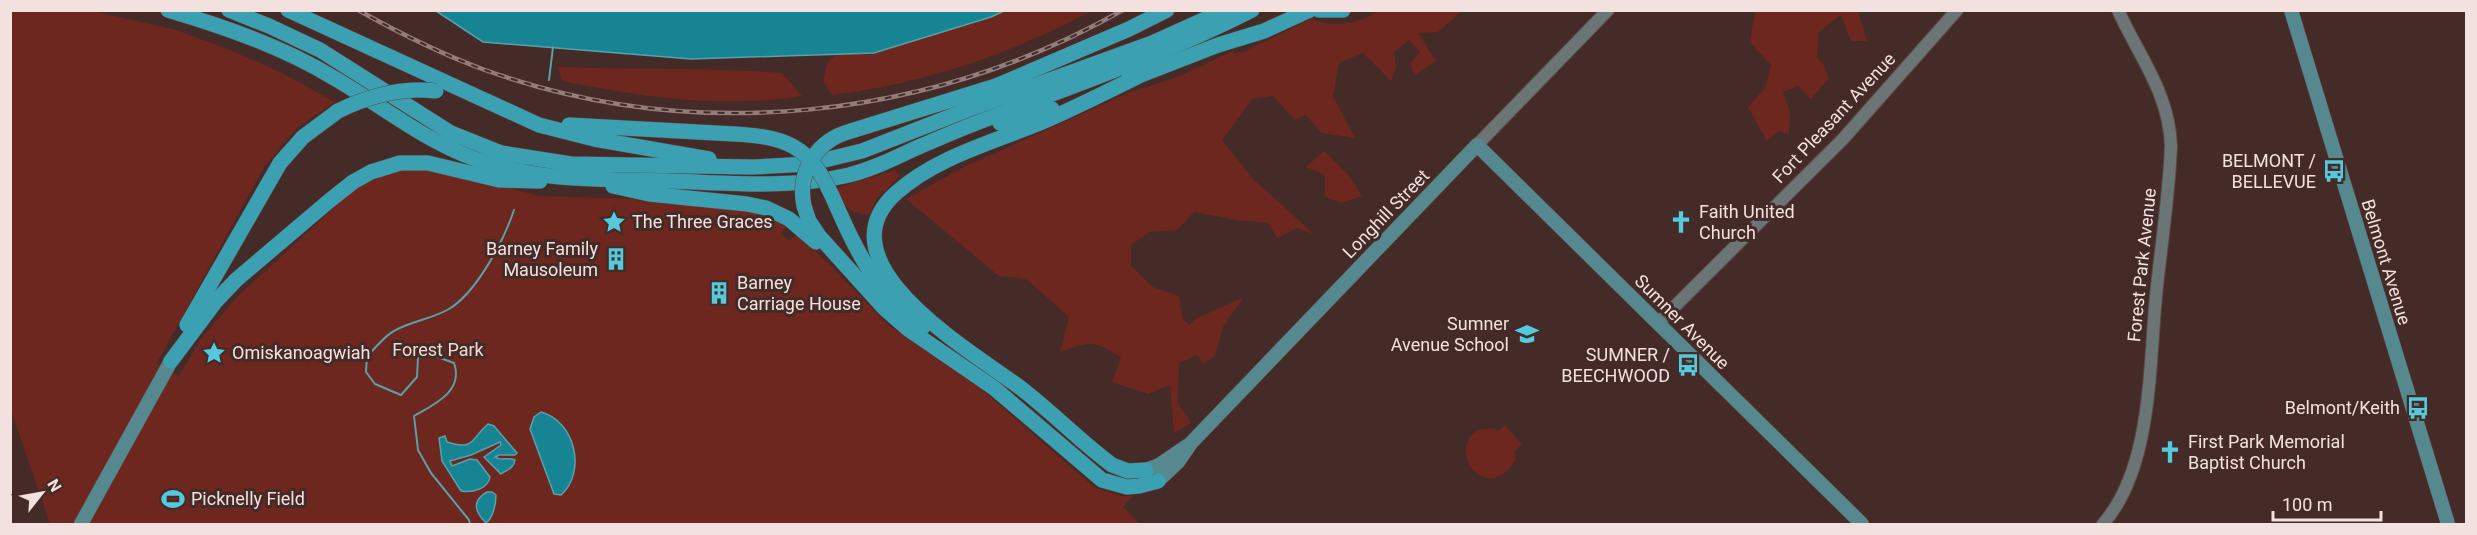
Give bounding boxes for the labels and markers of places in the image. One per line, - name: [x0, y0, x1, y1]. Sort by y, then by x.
- place label: BELMONT / BELLEVUE: [2222, 150, 2316, 192]
- bus stop icon: BELMONT / BELLEVUE: [2321, 158, 2347, 184]
- place label: Faith United Church: [1699, 201, 1795, 243]
- place icon: The Three Graces: [601, 209, 627, 235]
- church icon: Faith United Church: [1668, 209, 1694, 235]
- place label: The Three Graces: [632, 211, 773, 232]
- place label: Barney Family Mausoleum: [486, 238, 598, 280]
- building icon: Barney Family Mausoleum: [603, 246, 629, 272]
- place label: Barney Carriage House: [737, 272, 861, 314]
- building icon: Barney Carriage House: [706, 280, 732, 306]
- place label: Sumner Avenue School: [1391, 313, 1509, 355]
- school or university icon: Sumner Avenue School: [1514, 321, 1540, 347]
- place icon: Omiskanoagwiah: [201, 340, 227, 366]
- place label: Omiskanoagwiah: [232, 342, 370, 363]
- place label: SUMNER / BEECHWOOD: [1561, 344, 1670, 386]
- bus stop icon: SUMNER / BEECHWOOD: [1675, 352, 1701, 378]
- bus stop icon: Belmont/Keith: [2405, 395, 2431, 421]
- place label: Belmont/Keith: [2285, 397, 2400, 418]
- place label: First Park Memorial Baptist Church: [2188, 431, 2345, 473]
- church icon: First Park Memorial Baptist Church: [2157, 439, 2183, 465]
- sports icon: Picknelly Field: [160, 486, 186, 512]
- place label: Picknelly Field: [191, 488, 305, 509]

